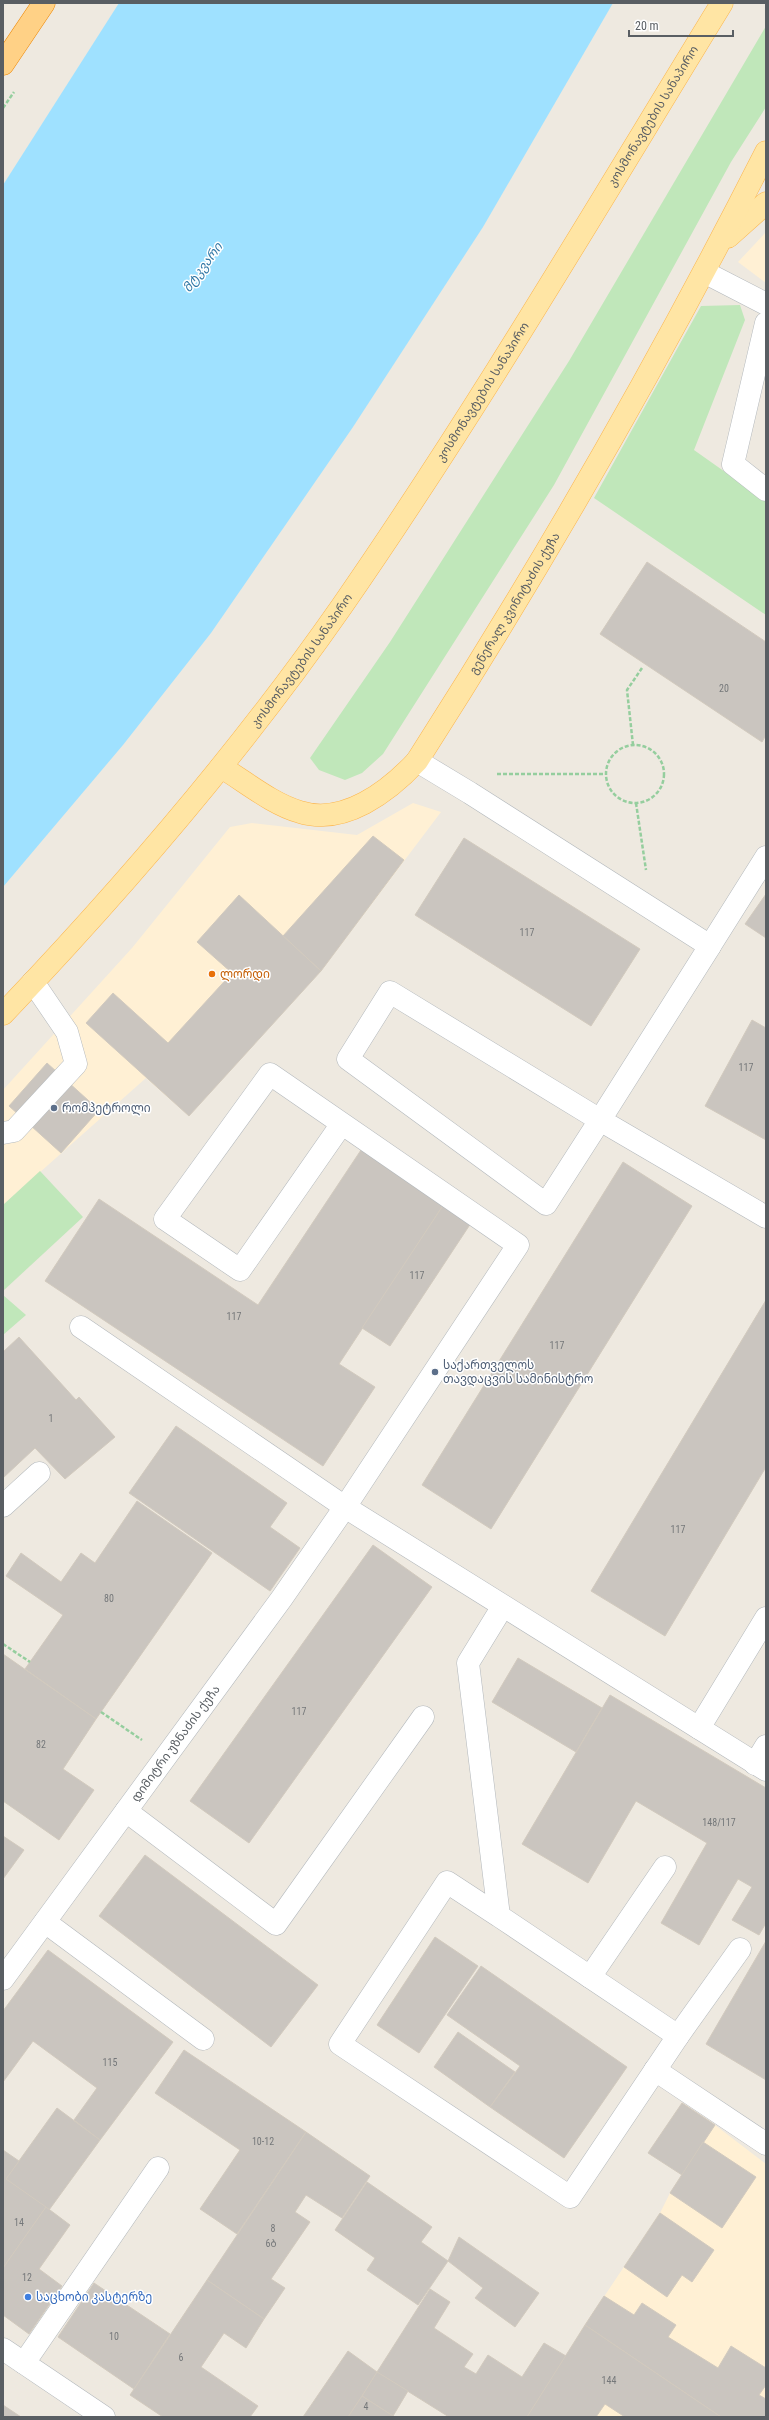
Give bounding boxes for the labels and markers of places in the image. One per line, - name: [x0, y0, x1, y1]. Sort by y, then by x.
- place label: ლორდი: [220, 967, 270, 982]
- marker: ლორდი: [207, 969, 217, 979]
- place label: რომპეტროლი: [62, 1101, 151, 1116]
- marker: რომპეტროლი: [49, 1103, 59, 1113]
- place label: საქართველოს თავდაცვის სამინისტრო: [443, 1358, 594, 1387]
- marker: საქართველოს თავდაცვის სამინისტრო: [430, 1367, 440, 1377]
- place label: საცხობი კასტერზე: [36, 2290, 152, 2304]
- marker: საცხობი კასტერზე: [23, 2292, 33, 2302]

